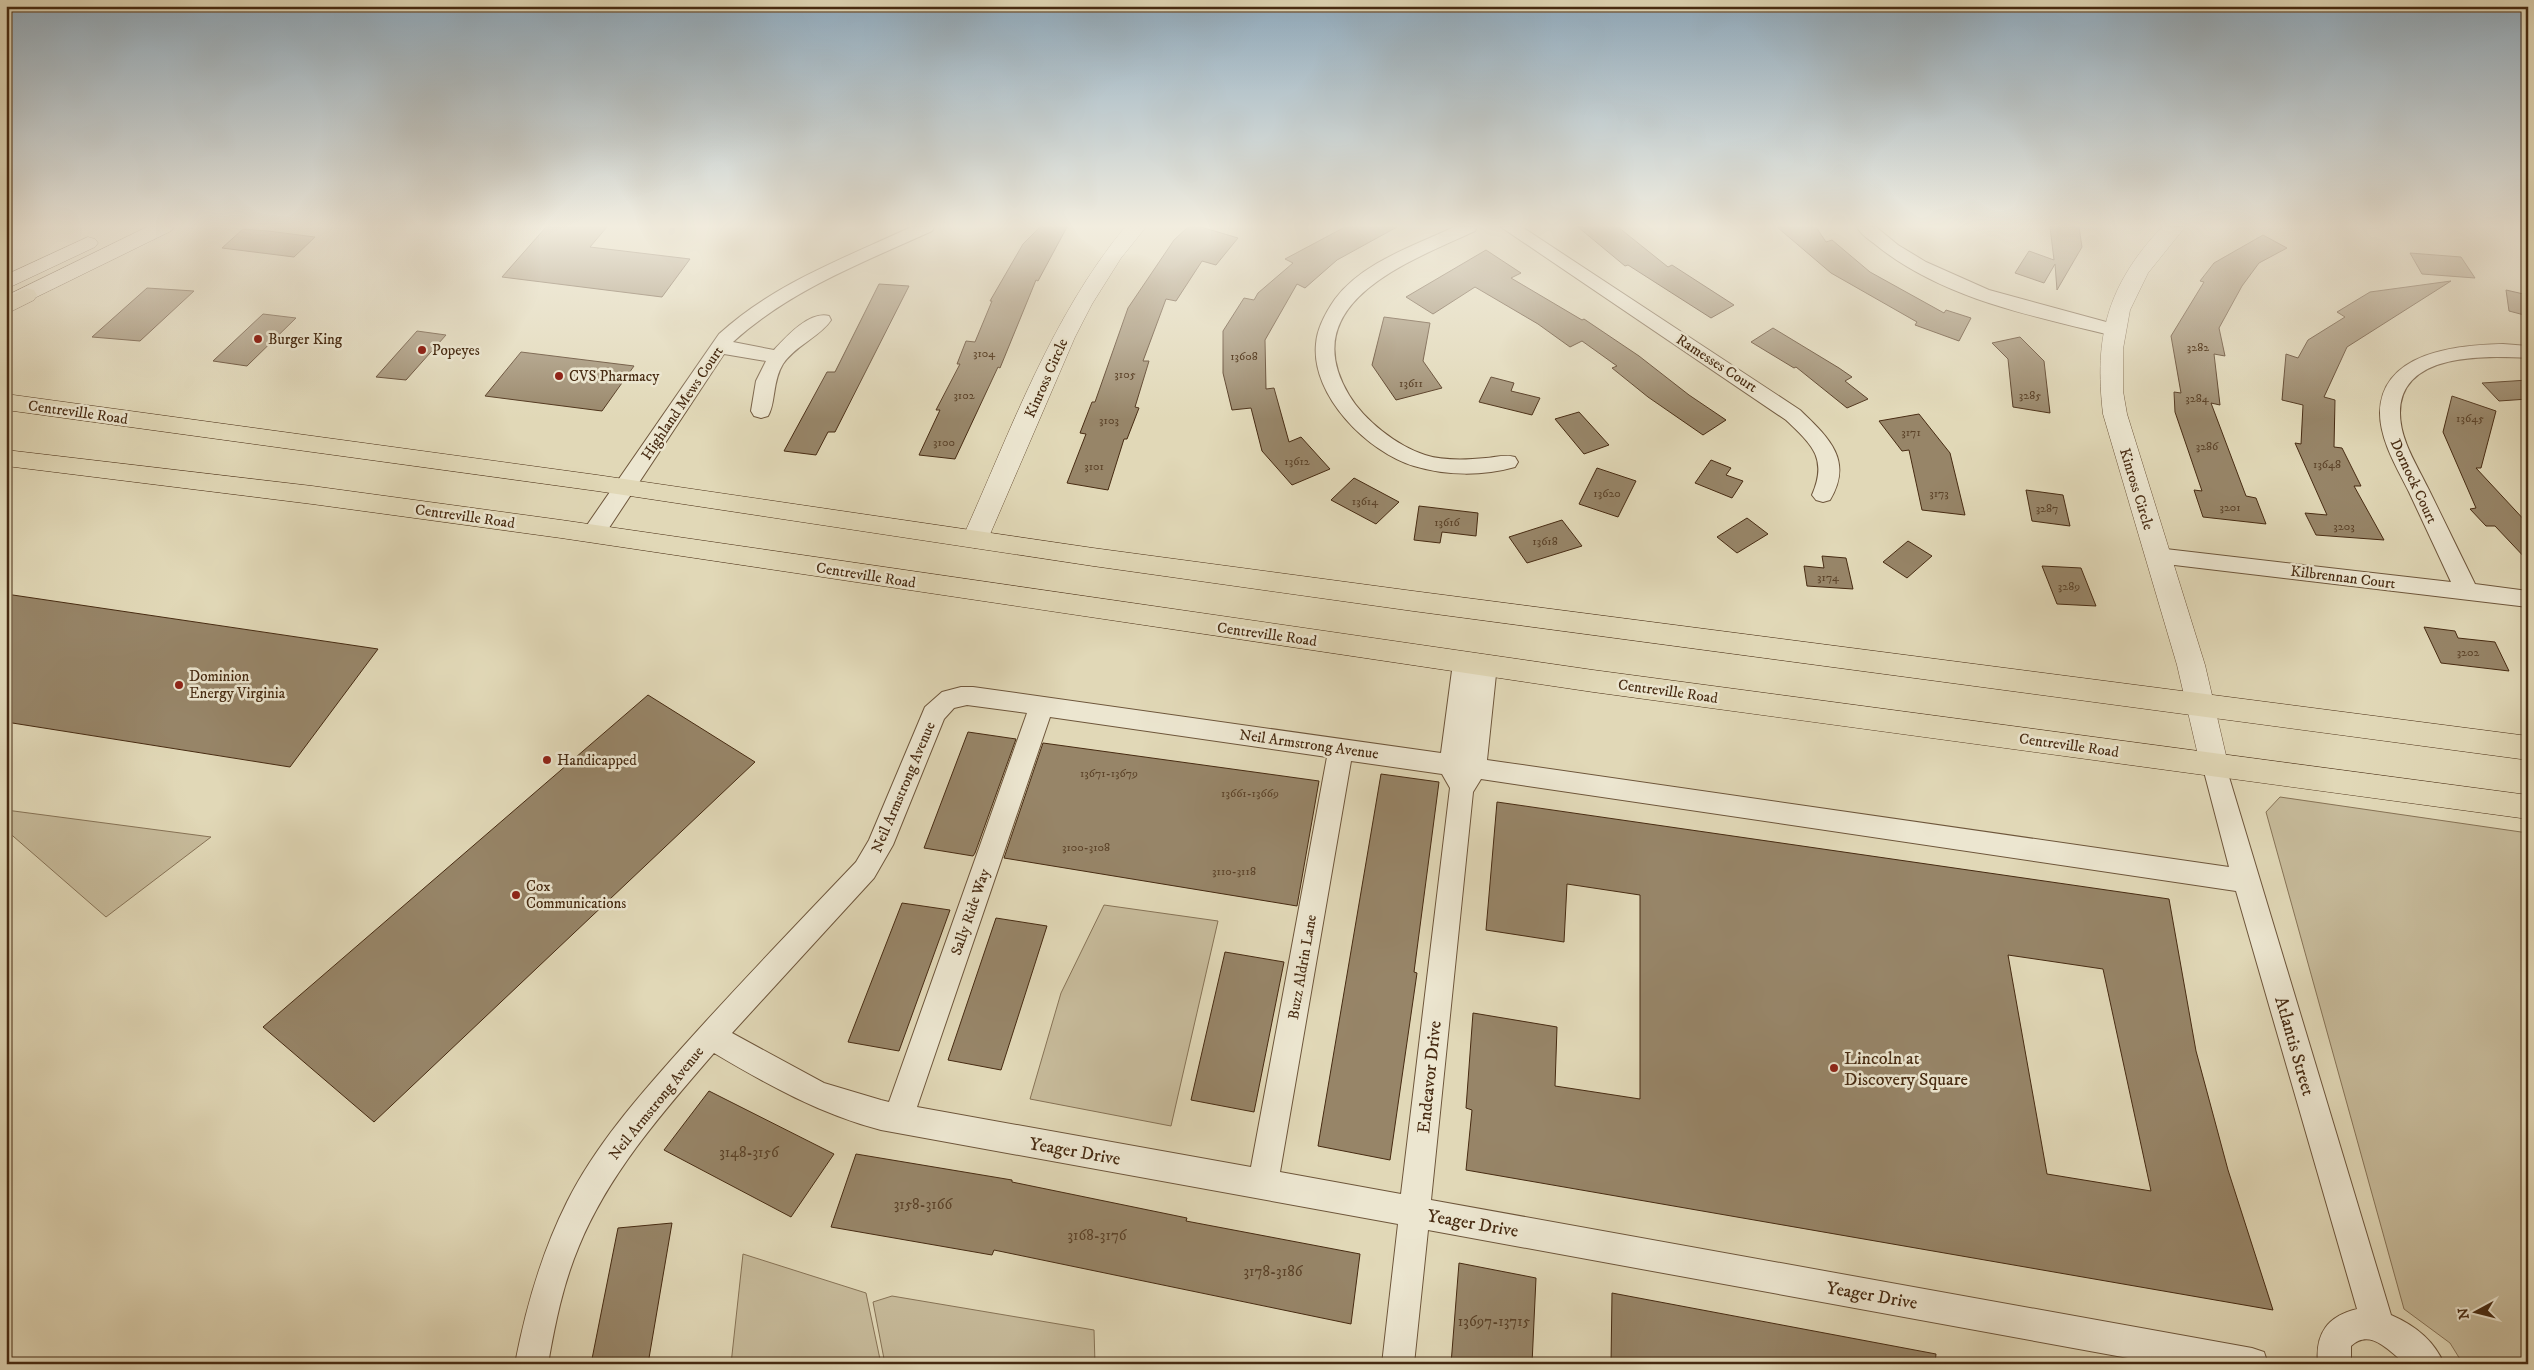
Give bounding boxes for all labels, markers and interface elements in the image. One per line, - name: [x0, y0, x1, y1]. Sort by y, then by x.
- place label: Burger King: [268, 330, 343, 349]
- street label: Ramesses Court: [1672, 330, 1761, 397]
- marker: Burger King: [252, 333, 264, 345]
- street label: Kinross Circle: [1021, 336, 1072, 421]
- house number: 3282: [2187, 340, 2209, 355]
- place label: Popeyes: [432, 341, 480, 360]
- street label: Highland Mews Court: [637, 343, 728, 464]
- marker: Popeyes: [416, 344, 428, 356]
- house number: 3104: [973, 346, 996, 361]
- house number: 13608: [1230, 349, 1258, 364]
- place label: CVS Pharmacy: [569, 367, 660, 386]
- house number: 3105: [1114, 367, 1136, 382]
- marker: CVS Pharmacy: [553, 370, 565, 382]
- house number: 13611: [1399, 376, 1423, 391]
- house number: 3102: [953, 388, 975, 403]
- house number: 3285: [2019, 388, 2041, 403]
- house number: 3284: [2185, 391, 2210, 406]
- street label: Centreville Road: [27, 396, 129, 429]
- house number: 13645: [2456, 411, 2484, 426]
- house number: 3103: [1099, 413, 1119, 428]
- house number: 3171: [1901, 425, 1921, 440]
- house number: 3100: [933, 435, 955, 450]
- street label: Dornock Court: [2386, 436, 2441, 527]
- house number: 3286: [2196, 439, 2219, 454]
- street label: Kinross Circle: [2115, 446, 2158, 532]
- house number: 13612: [1284, 454, 1310, 469]
- house number: 13648: [2313, 457, 2341, 472]
- house number: 3101: [1084, 459, 1104, 474]
- house number: 13620: [1593, 486, 1621, 501]
- house number: 3173: [1929, 486, 1949, 501]
- house number: 13614: [1352, 494, 1379, 509]
- street label: Centreville Road: [414, 500, 516, 533]
- house number: 3201: [2219, 500, 2241, 515]
- house number: 3287: [2036, 501, 2058, 516]
- house number: 13616: [1434, 515, 1461, 530]
- house number: 3203: [2333, 519, 2355, 534]
- house number: 13618: [1532, 534, 1558, 549]
- street label: Centreville Road: [815, 558, 918, 593]
- street label: Kilbrennan Court: [2289, 562, 2397, 593]
- house number: 3174: [1817, 570, 1840, 585]
- house number: 3289: [2058, 579, 2080, 594]
- street label: Centreville Road: [1216, 618, 1318, 651]
- house number: 3202: [2457, 645, 2479, 660]
- place label: Dominion Energy Virginia: [189, 667, 286, 703]
- street label: Centreville Road: [1617, 675, 1719, 708]
- marker: Dominion Energy Virginia: [173, 679, 185, 691]
- street label: Neil Armstrong Avenue: [867, 719, 940, 856]
- street label: Neil Armstrong Avenue: [1238, 725, 1380, 764]
- street label: Centreville Road: [2018, 729, 2120, 762]
- place label: Handicapped: [557, 751, 637, 770]
- marker: Handicapped: [541, 754, 553, 766]
- house number: 13671-13679: [1080, 766, 1138, 781]
- house number: 13661-13669: [1221, 786, 1279, 801]
- house number: 3100-3108: [1062, 840, 1110, 855]
- house number: 3110-3118: [1212, 864, 1256, 879]
- street label: Sally Ride Way: [947, 866, 994, 958]
- place label: Cox Communications: [526, 877, 626, 913]
- marker: Cox Communications: [510, 889, 522, 901]
- street label: Buzz Aldrin Lane: [1284, 913, 1321, 1021]
- street label: Atlantis Street: [2269, 994, 2319, 1099]
- street label: Endeavor Drive: [1413, 1020, 1447, 1135]
- street label: Neil Armstrong Avenue: [605, 1043, 708, 1164]
- place label: Lincoln at Discovery Square: [1844, 1048, 1968, 1091]
- marker: Lincoln at Discovery Square: [1828, 1062, 1840, 1074]
- street label: Yeager Drive: [1028, 1133, 1122, 1171]
- house number: 3148-3156: [719, 1143, 780, 1162]
- house number: 3158-3166: [894, 1195, 954, 1214]
- street label: Yeager Drive: [1426, 1205, 1520, 1243]
- house number: 3168-3176: [1067, 1226, 1128, 1245]
- house number: 3178-3186: [1243, 1262, 1304, 1281]
- street label: Yeager Drive: [1825, 1277, 1919, 1315]
- north arrow: [2452, 1288, 2502, 1338]
- text: N: [2454, 1306, 2474, 1320]
- house number: 13697-13715: [1458, 1312, 1531, 1331]

